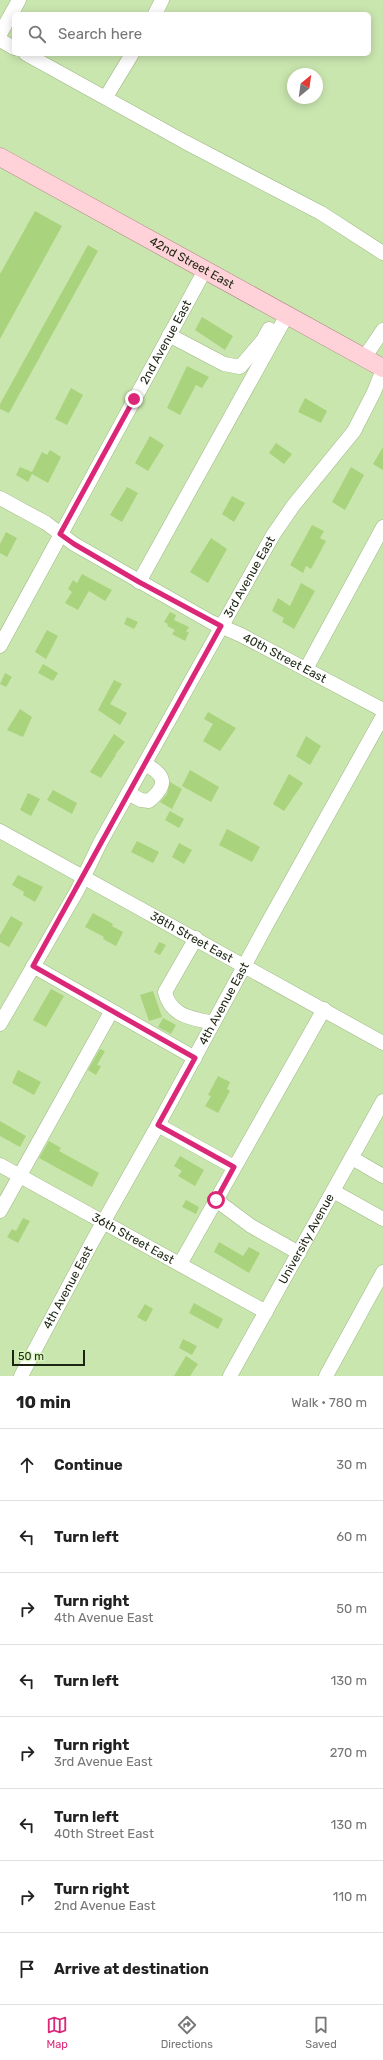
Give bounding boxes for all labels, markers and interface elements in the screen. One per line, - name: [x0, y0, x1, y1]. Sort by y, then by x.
- search box: [12, 12, 371, 56]
- icon: search: [26, 23, 48, 45]
- text: Search here: [58, 25, 142, 43]
- north arrow: [287, 68, 323, 104]
- street label: 42nd Street East: [147, 234, 237, 292]
- street label: 2nd Avenue East: [137, 297, 194, 387]
- route end: [125, 390, 143, 408]
- street label: 3rd Avenue East: [221, 534, 278, 620]
- street label: 40th Street East: [240, 630, 329, 686]
- street label: 38th Street East: [148, 909, 236, 966]
- street label: 4th Avenue East: [196, 960, 252, 1047]
- route start: [207, 1191, 225, 1209]
- street label: University Avenue: [276, 1191, 337, 1286]
- street label: 36th Street East: [89, 1210, 177, 1267]
- street label: 4th Avenue East: [40, 1244, 96, 1332]
- scale bar: [12, 1348, 85, 1367]
- text: 50 m: [18, 1350, 44, 1363]
- text: 10 min: [16, 1392, 71, 1412]
- text: Walk · 780 m: [291, 1395, 367, 1410]
- icon: ahead: [16, 1454, 38, 1476]
- text: Continue: [54, 1456, 123, 1474]
- text: 30 m: [336, 1457, 367, 1472]
- icon: left: [16, 1526, 38, 1548]
- text: Turn left: [54, 1528, 119, 1546]
- text: 60 m: [336, 1529, 367, 1544]
- text: Turn right: [54, 1592, 129, 1610]
- icon: right: [16, 1598, 38, 1620]
- text: 50 m: [336, 1601, 367, 1616]
- text: 4th Avenue East: [54, 1610, 153, 1625]
- icon: left: [16, 1670, 38, 1692]
- text: Turn left: [54, 1672, 119, 1690]
- text: 130 m: [331, 1673, 367, 1688]
- text: Turn right: [54, 1736, 129, 1754]
- icon: right: [16, 1742, 38, 1764]
- text: 270 m: [330, 1745, 367, 1760]
- text: 3rd Avenue East: [54, 1754, 153, 1769]
- text: Turn left: [54, 1808, 119, 1826]
- icon: left: [16, 1814, 38, 1836]
- text: 130 m: [331, 1817, 367, 1832]
- text: 40th Street East: [54, 1826, 154, 1841]
- text: Turn right: [54, 1880, 129, 1898]
- icon: right: [16, 1886, 38, 1908]
- text: 110 m: [333, 1889, 367, 1904]
- text: 2nd Avenue East: [54, 1898, 156, 1913]
- icon: arrive: [16, 1958, 38, 1980]
- text: Arrive at destination: [54, 1960, 209, 1978]
- tab: Map: [46, 2014, 68, 2051]
- tab: Directions: [161, 2014, 213, 2051]
- tab: Saved: [305, 2014, 337, 2051]

